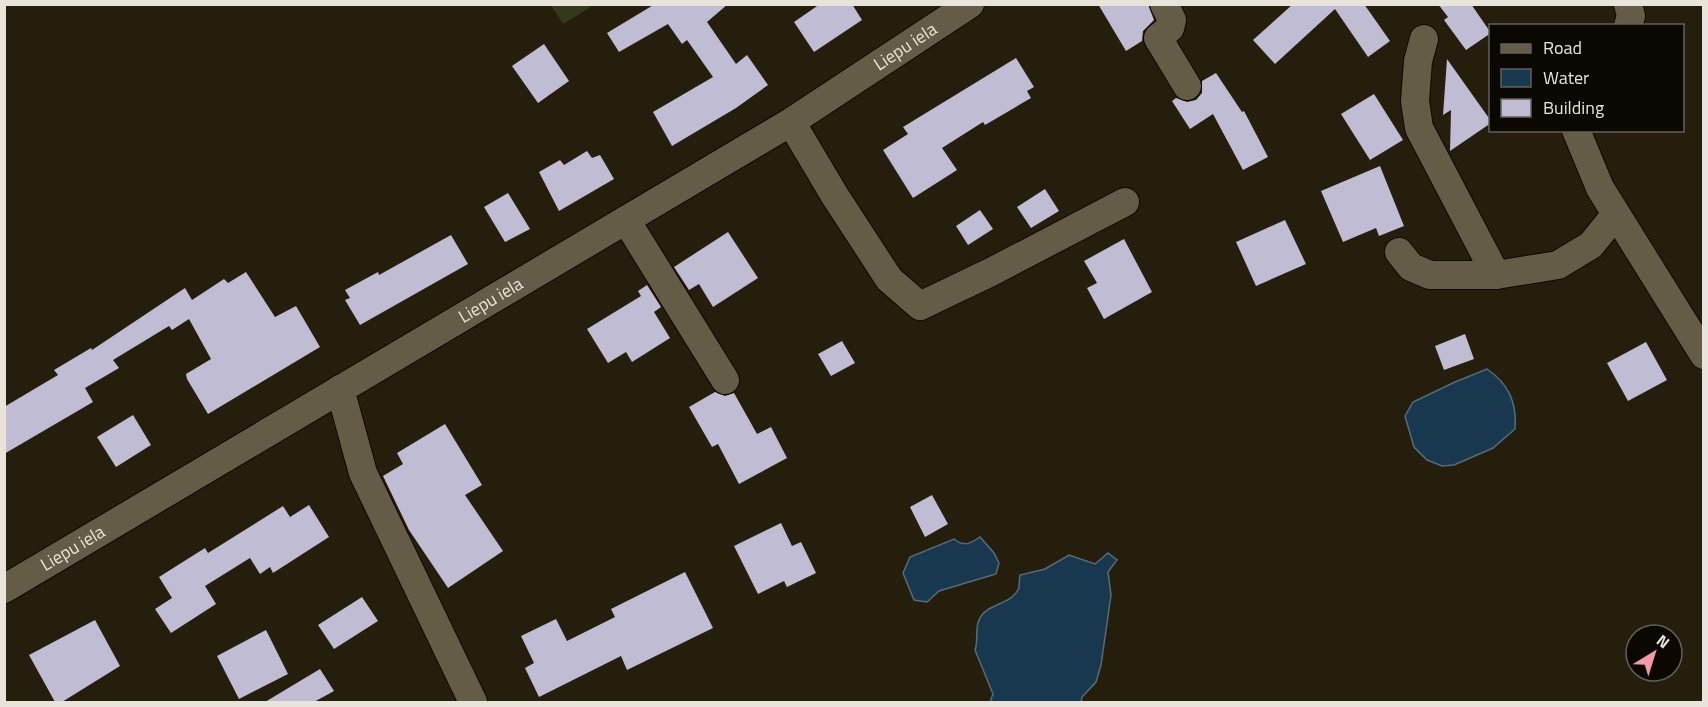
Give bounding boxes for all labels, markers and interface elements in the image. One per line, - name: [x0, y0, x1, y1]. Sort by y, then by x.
- street label: Liepu iela: [868, 15, 942, 77]
- legend: [1489, 24, 1684, 132]
- text: Road: [1543, 34, 1582, 61]
- text: Water: [1543, 64, 1589, 91]
- text: Building: [1543, 94, 1604, 121]
- street label: Liepu iela: [453, 270, 528, 329]
- street label: Liepu iela: [35, 518, 110, 577]
- north arrow: [1624, 623, 1684, 683]
- text: N: [1651, 628, 1675, 654]

